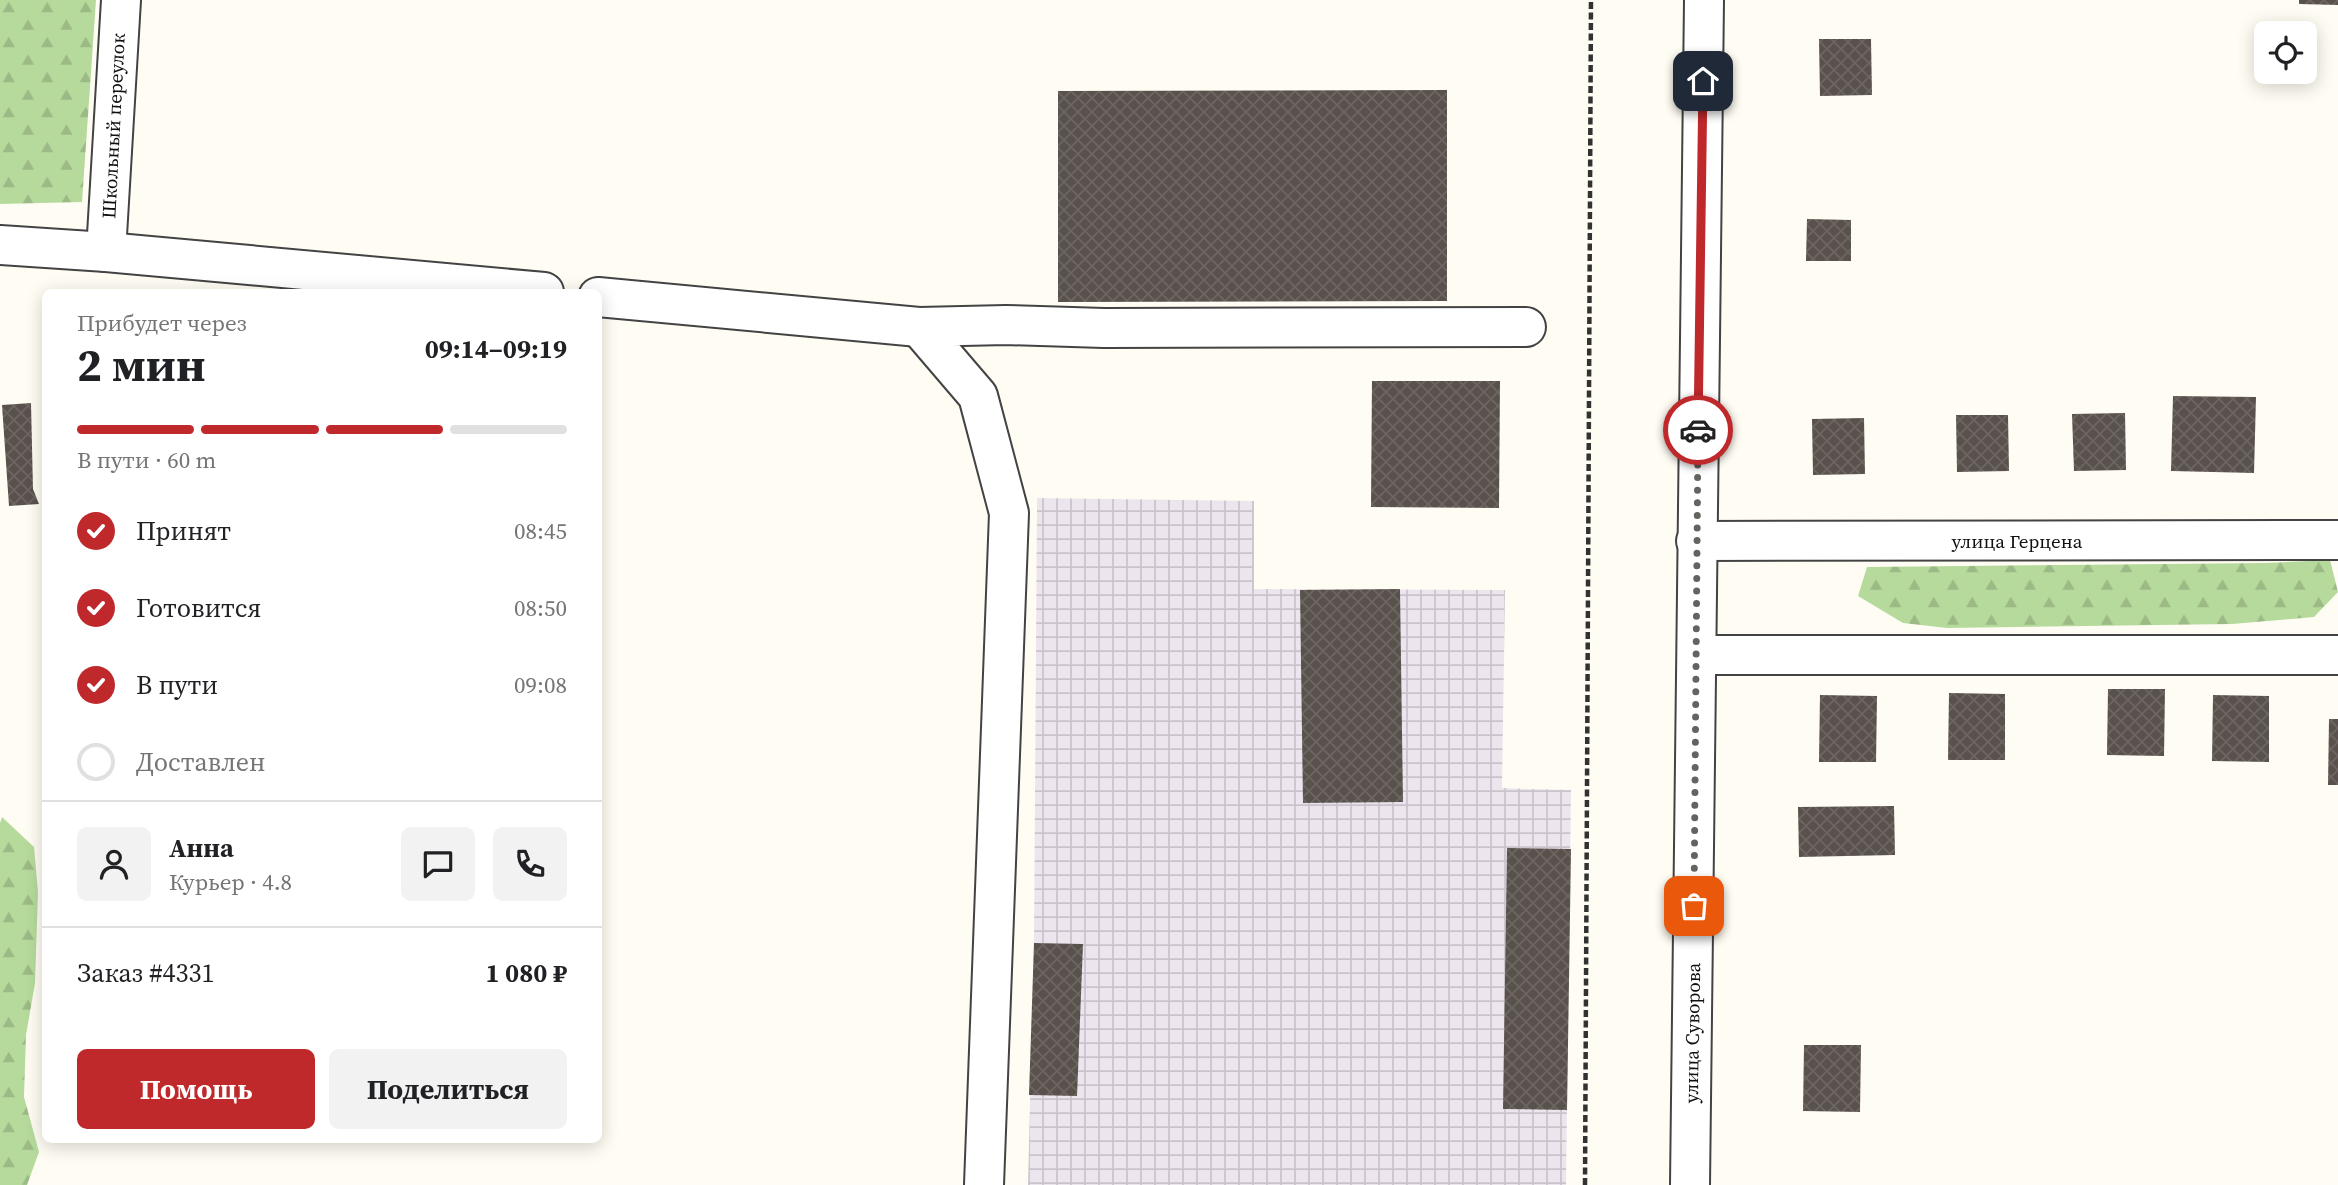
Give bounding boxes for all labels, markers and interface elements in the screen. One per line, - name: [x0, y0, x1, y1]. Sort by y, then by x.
- map controls: [2254, 21, 2317, 84]
- button: locate: [2254, 21, 2317, 84]
- street label: Школьный переулок: [95, 32, 131, 219]
- pin: [1673, 51, 1733, 111]
- icon: home: [1684, 62, 1722, 100]
- text: Прибудет через: [77, 307, 247, 339]
- text: 09:14–09:19: [425, 331, 567, 367]
- text: 2 мин: [77, 333, 206, 396]
- courier: [1663, 395, 1733, 465]
- icon: car: [1679, 411, 1717, 449]
- text: В пути · 60 m: [77, 444, 216, 476]
- icon: check: [77, 512, 115, 550]
- text: Принят: [136, 513, 231, 549]
- text: 08:45: [514, 515, 567, 547]
- street label: улица Герцена: [1952, 528, 2083, 554]
- icon: check: [77, 589, 115, 627]
- text: Готовится: [136, 590, 261, 626]
- text: 08:50: [514, 592, 567, 624]
- icon: check: [77, 666, 115, 704]
- text: В пути: [136, 667, 218, 703]
- text: 09:08: [514, 669, 567, 701]
- text: Доставлен: [136, 744, 265, 780]
- button: person: [77, 827, 151, 901]
- button: chat: [401, 827, 475, 901]
- button: phone: [493, 827, 567, 901]
- text: Анна: [169, 830, 234, 866]
- text: Курьер · 4.8: [169, 866, 292, 898]
- pin: [1664, 876, 1724, 936]
- icon: bag: [1675, 887, 1713, 925]
- text: Заказ #4331: [77, 955, 215, 991]
- text: 1 080 ₽: [485, 955, 567, 991]
- street label: улица Суворова: [1678, 962, 1706, 1104]
- button: Помощь: [77, 1049, 315, 1129]
- button: Поделиться: [329, 1049, 567, 1129]

